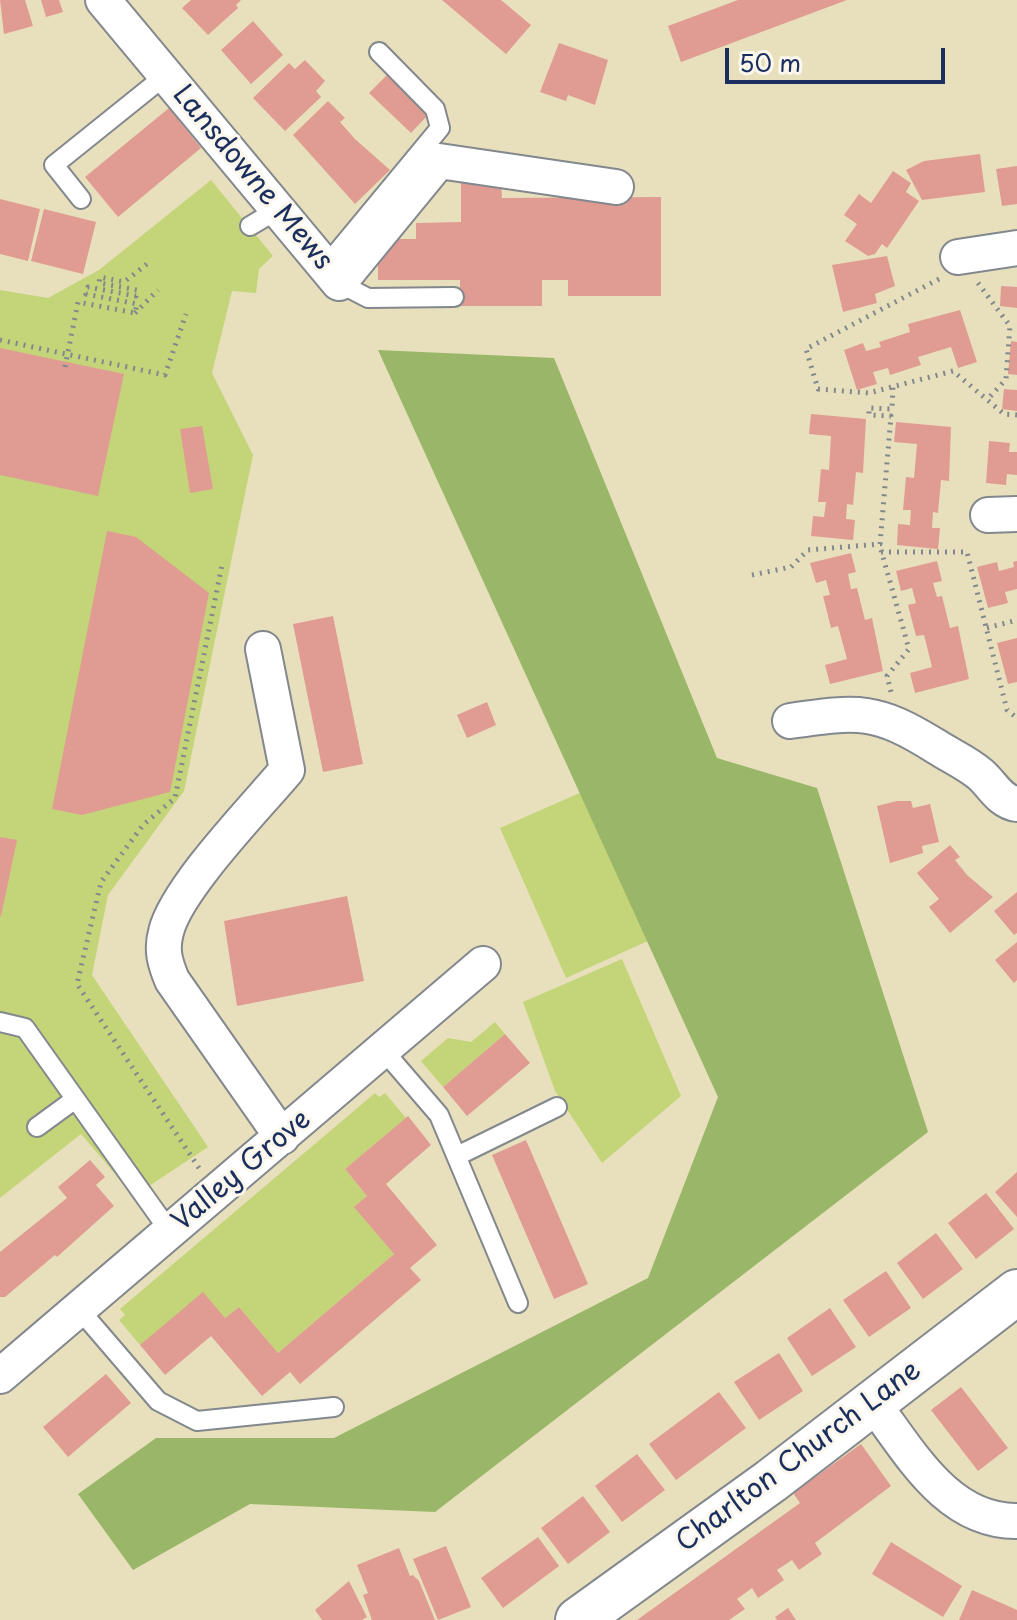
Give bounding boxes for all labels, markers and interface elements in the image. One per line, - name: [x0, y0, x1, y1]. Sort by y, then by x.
- scale bar: [729, 32, 949, 82]
- text: 50 m: [739, 44, 801, 80]
- street label: Lansdowne Mews: [165, 79, 339, 277]
- street label: Valley Grove: [166, 1103, 318, 1239]
- street label: Charlton Church Lane: [670, 1354, 928, 1560]

